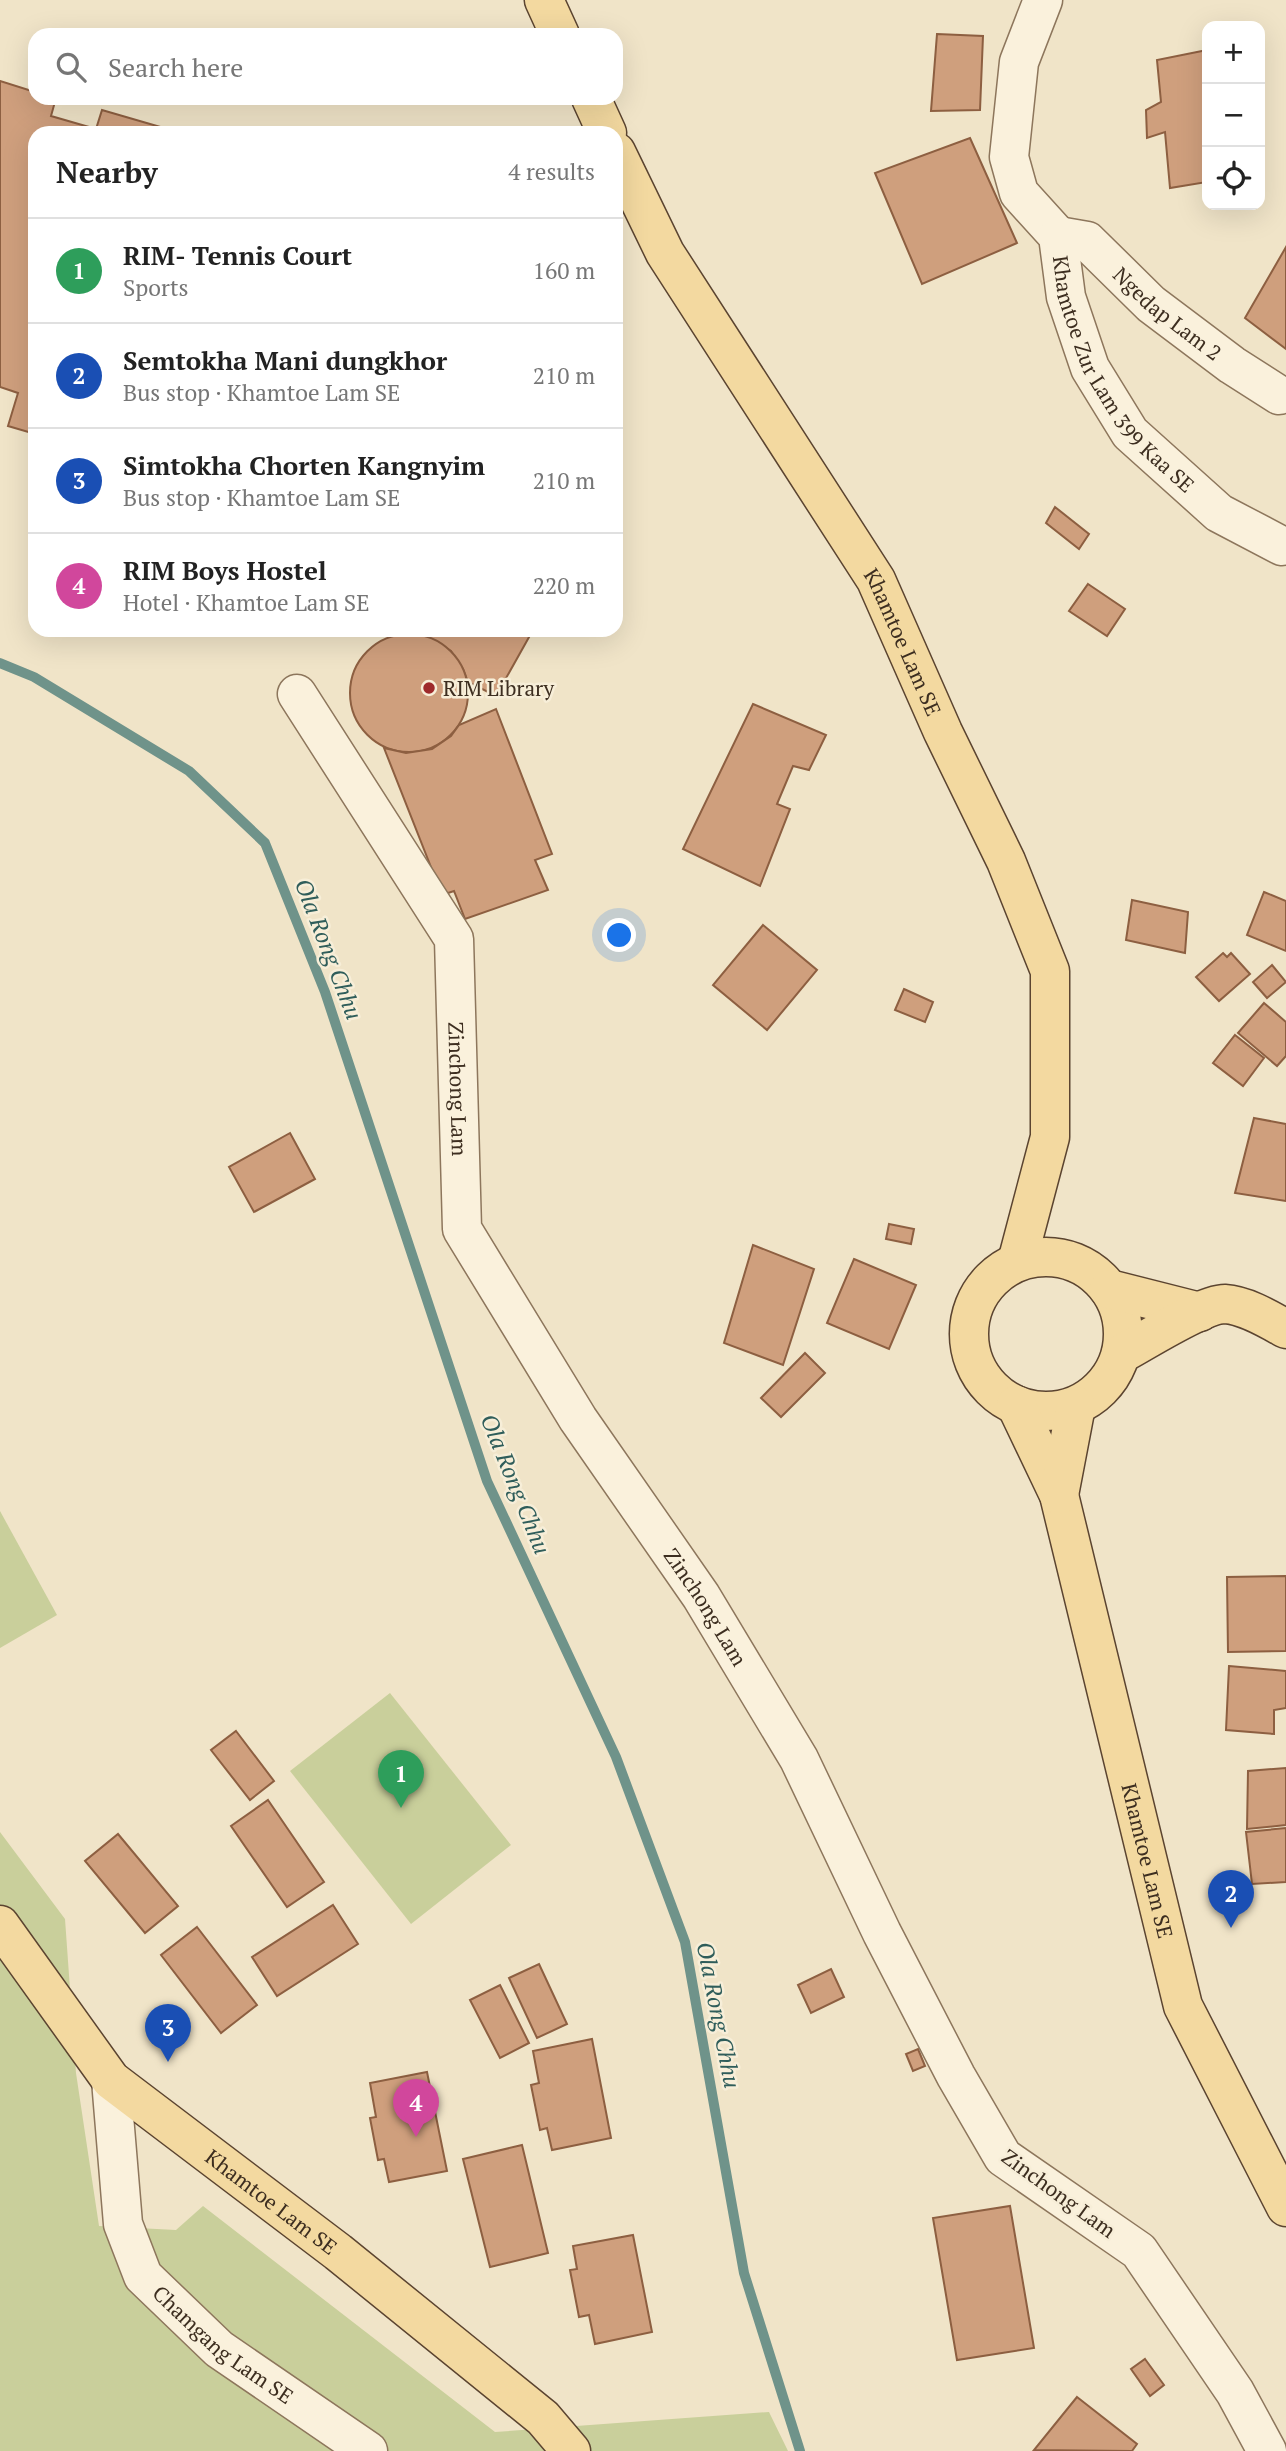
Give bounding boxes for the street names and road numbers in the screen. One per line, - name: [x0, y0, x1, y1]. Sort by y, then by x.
- street label: Khamtoe Zur Lam 399 Kaa SE: [1047, 254, 1201, 499]
- street label: Ngedap Lam 2: [1107, 261, 1227, 366]
- street label: Khamtoe Lam SE: [858, 563, 948, 720]
- street label: Zinchong Lam: [442, 1021, 474, 1156]
- street label: Zinchong Lam: [658, 1543, 754, 1671]
- street label: Khamtoe Lam SE: [1115, 1780, 1180, 1941]
- street label: Zinchong Lam: [996, 2142, 1122, 2244]
- street label: Khamtoe Lam SE: [200, 2143, 343, 2261]
- street label: Chamgang Lam SE: [147, 2279, 299, 2410]

